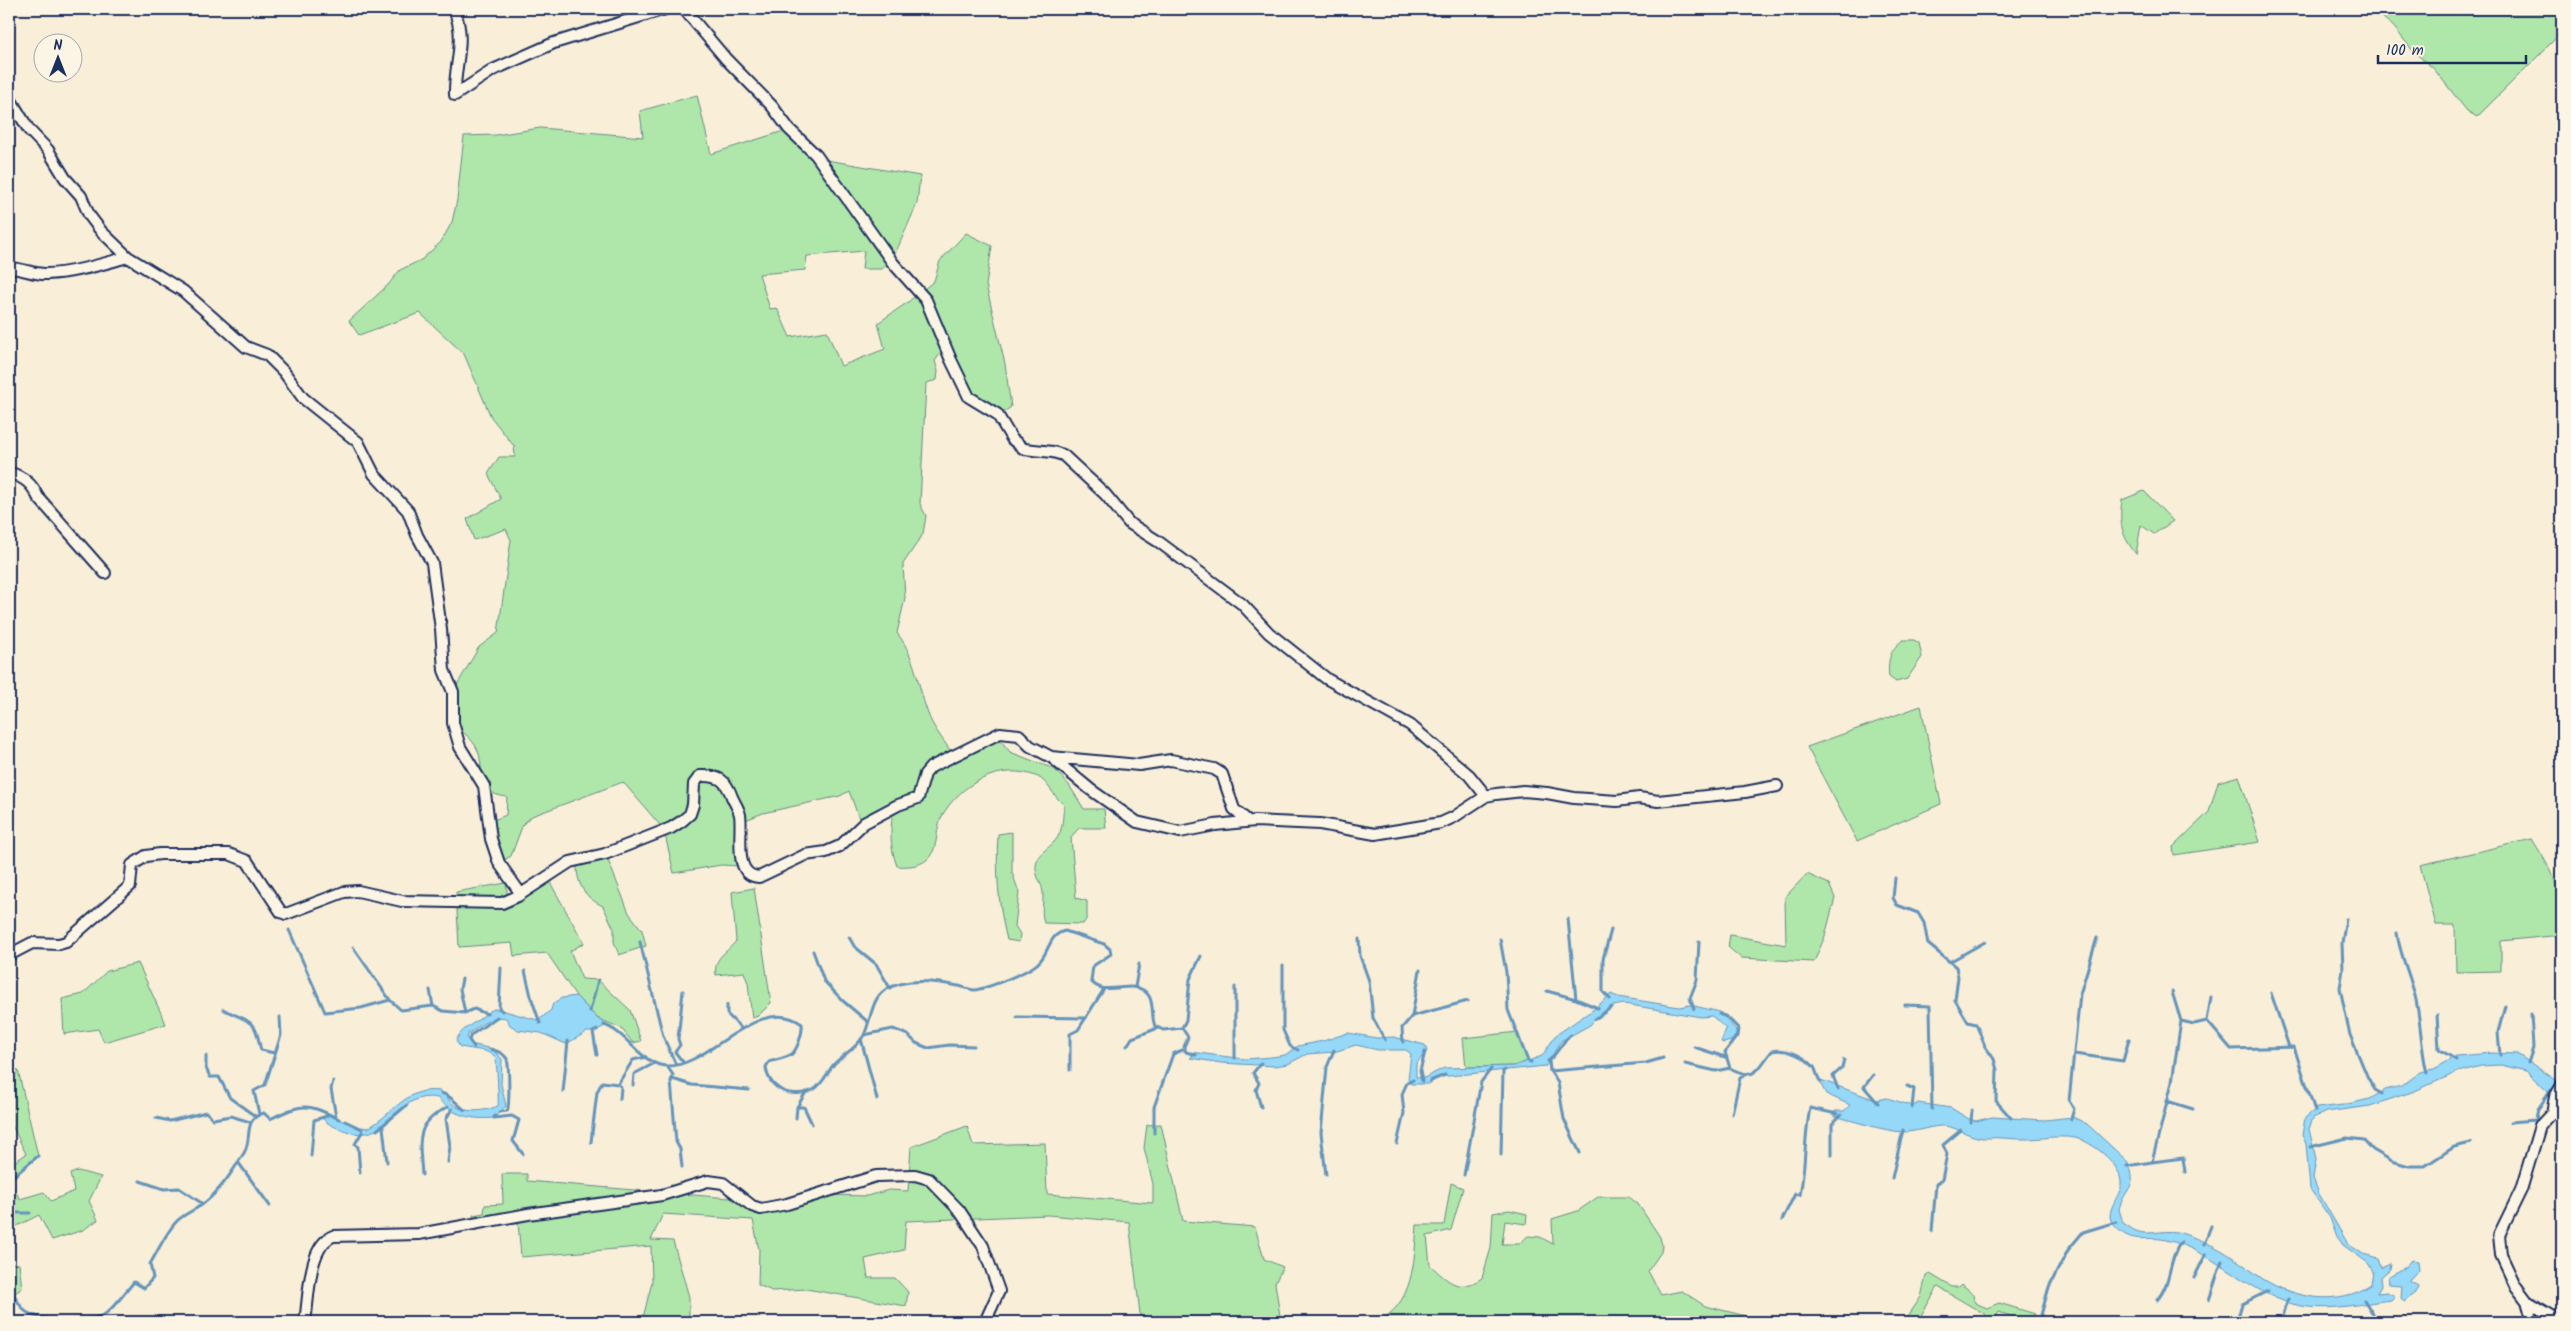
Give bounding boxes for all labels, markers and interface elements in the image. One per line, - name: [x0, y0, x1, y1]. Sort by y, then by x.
- north arrow: [32, 32, 82, 82]
- scale bar: [2378, 32, 2526, 64]
- text: N: [54, 35, 63, 57]
- text: 100 m: [2386, 39, 2424, 63]

